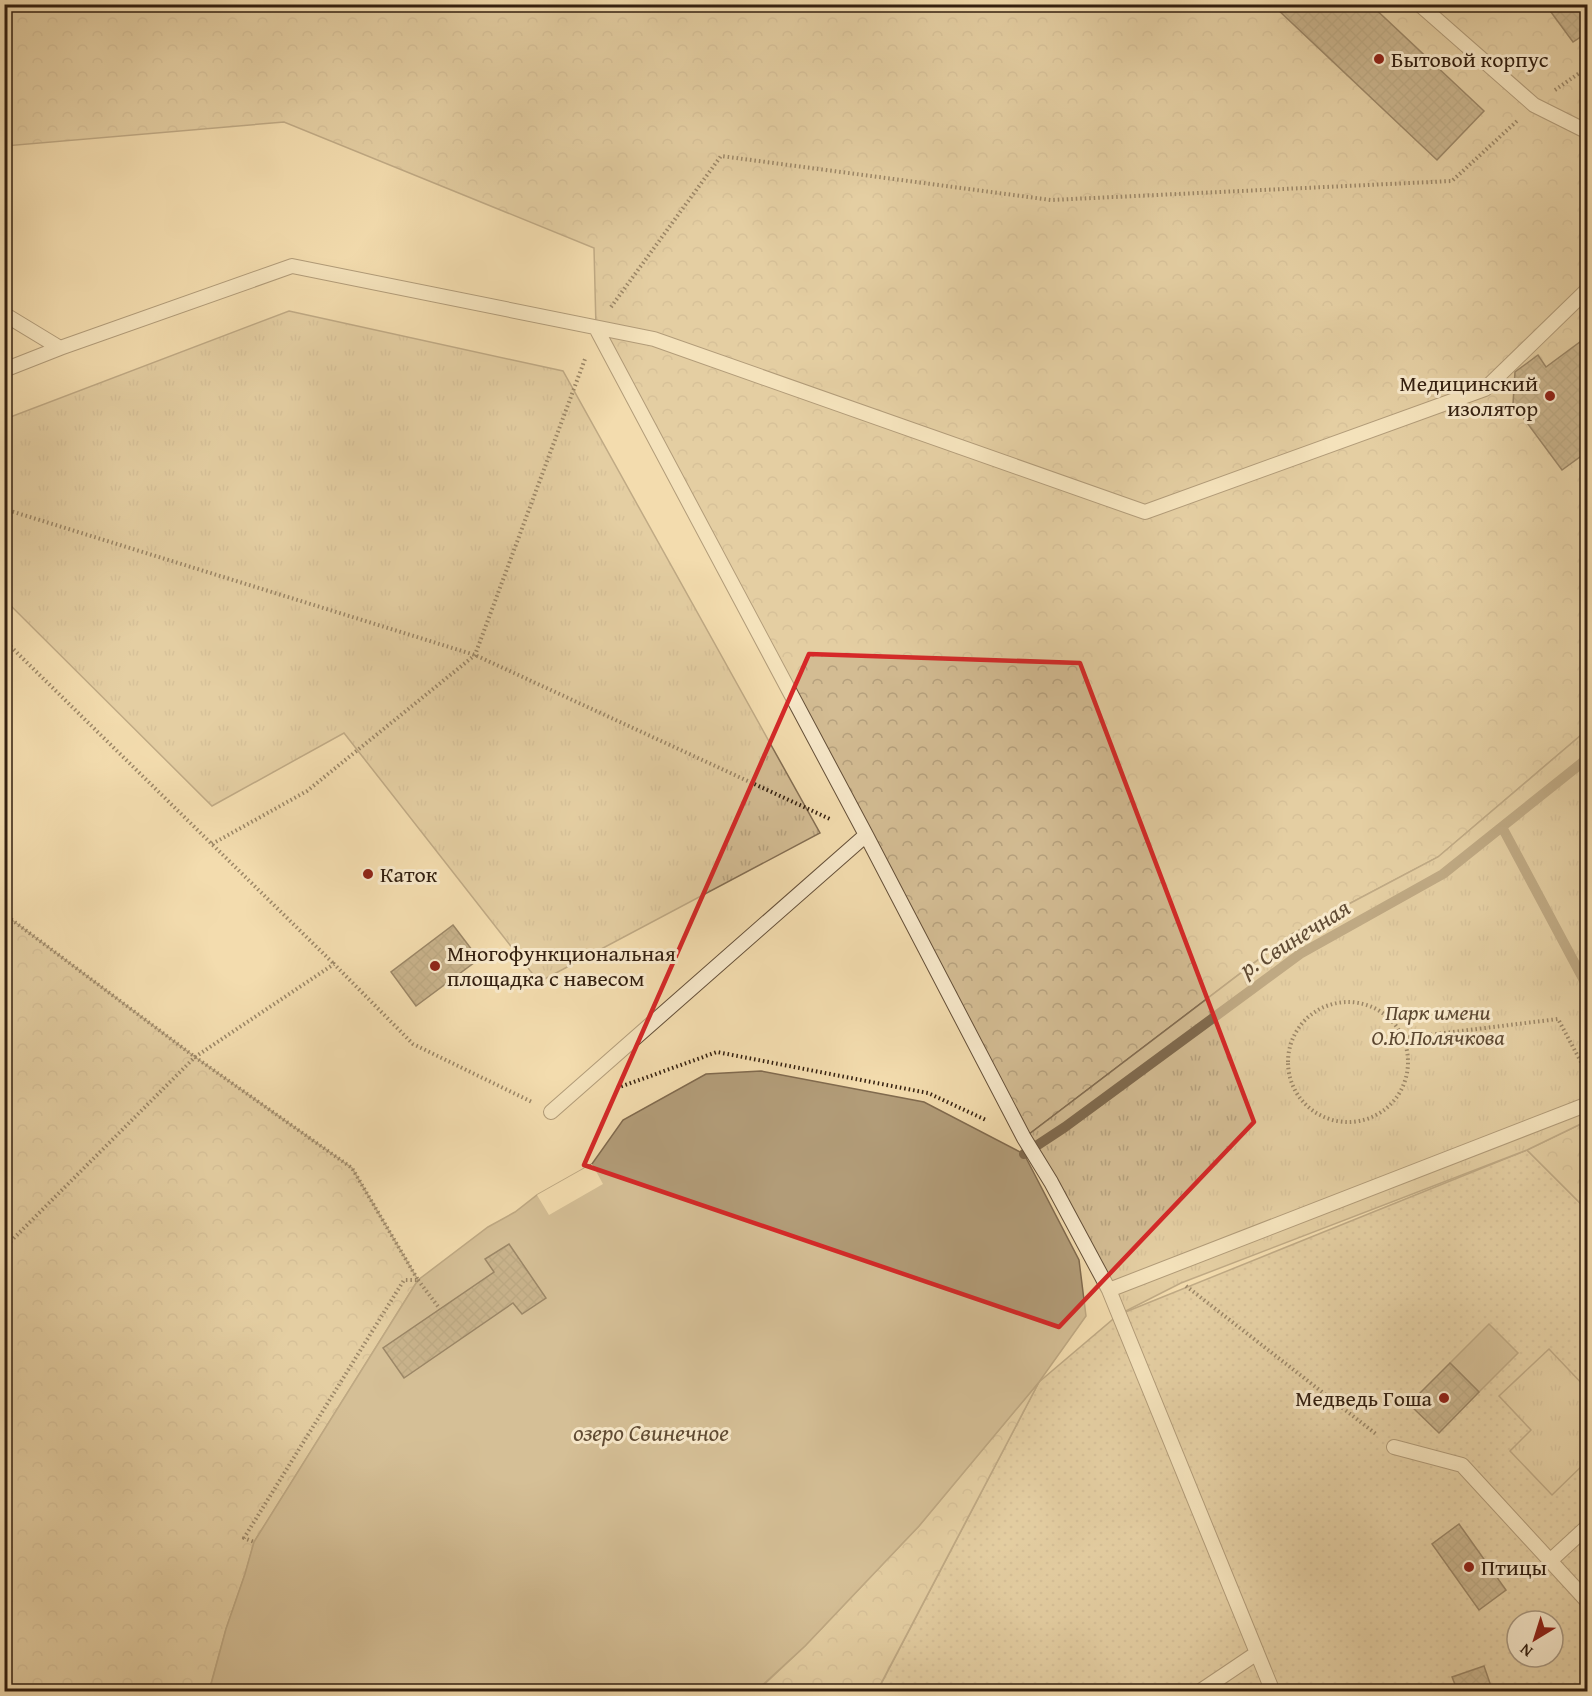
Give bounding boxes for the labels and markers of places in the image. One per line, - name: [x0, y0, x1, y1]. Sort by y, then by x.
- place label: Бытовой корпус: [1391, 43, 1549, 75]
- marker: Бытовой корпус: [1372, 52, 1386, 66]
- place label: Медицинский изолятор: [1400, 367, 1538, 424]
- marker: Медицинский изолятор: [1543, 389, 1557, 403]
- place label: Каток: [380, 858, 438, 890]
- marker: Каток: [361, 867, 375, 881]
- place label: Многофункциональная площадка с навесом: [447, 937, 676, 994]
- marker: Многофункциональная площадка с навесом: [428, 959, 442, 973]
- place label: Медведь Гоша: [1295, 1382, 1433, 1414]
- marker: Медведь Гоша: [1437, 1391, 1451, 1405]
- place label: Птицы: [1481, 1551, 1547, 1583]
- marker: Птицы: [1462, 1560, 1476, 1574]

